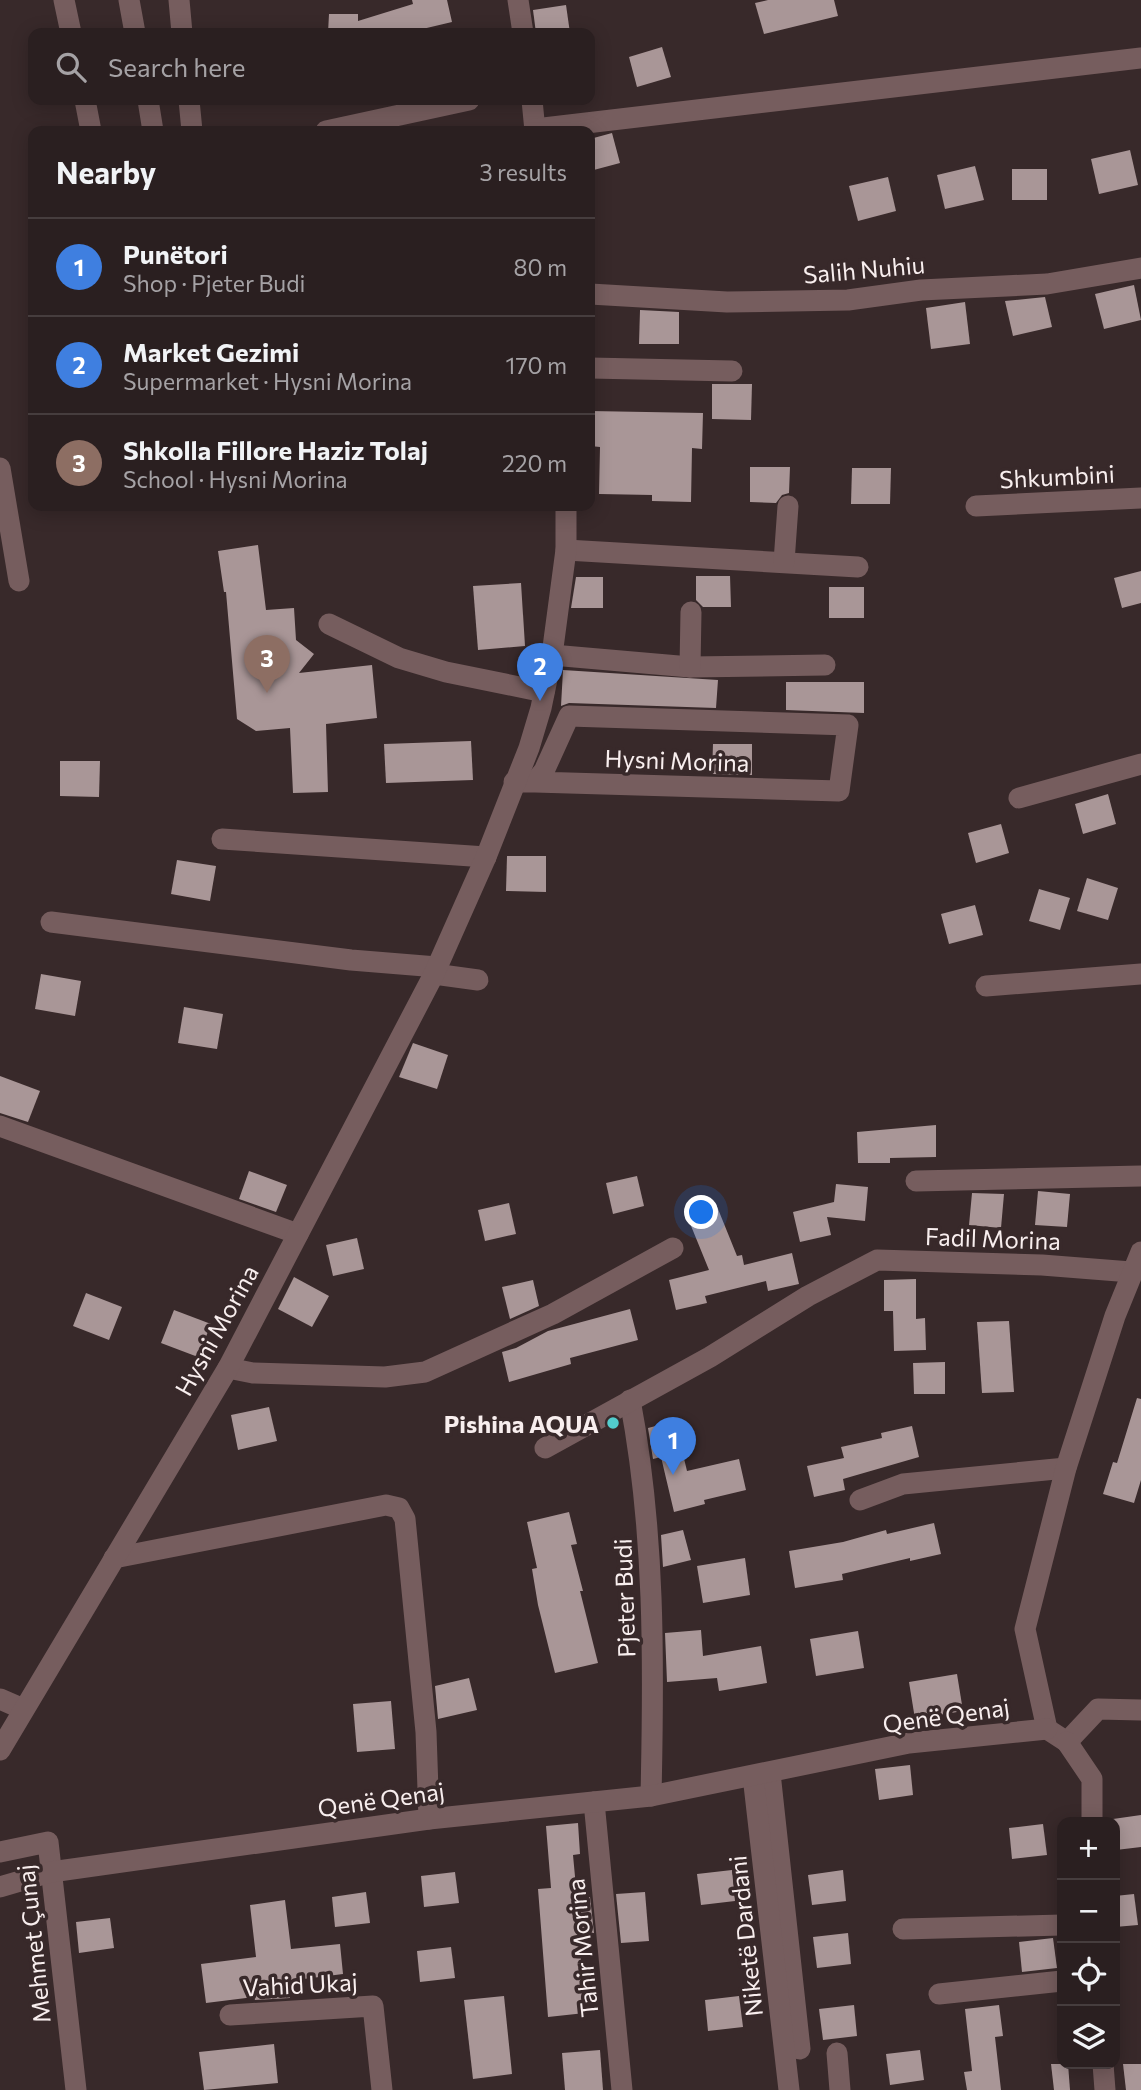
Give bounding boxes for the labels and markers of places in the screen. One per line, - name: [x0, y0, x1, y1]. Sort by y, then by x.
- pin: 3: [244, 635, 290, 693]
- pin: 2: [517, 643, 563, 701]
- place label: Pishina AQUA: [444, 1409, 599, 1438]
- marker: Pishina AQUA: [605, 1415, 621, 1431]
- pin: 1: [650, 1417, 696, 1475]

